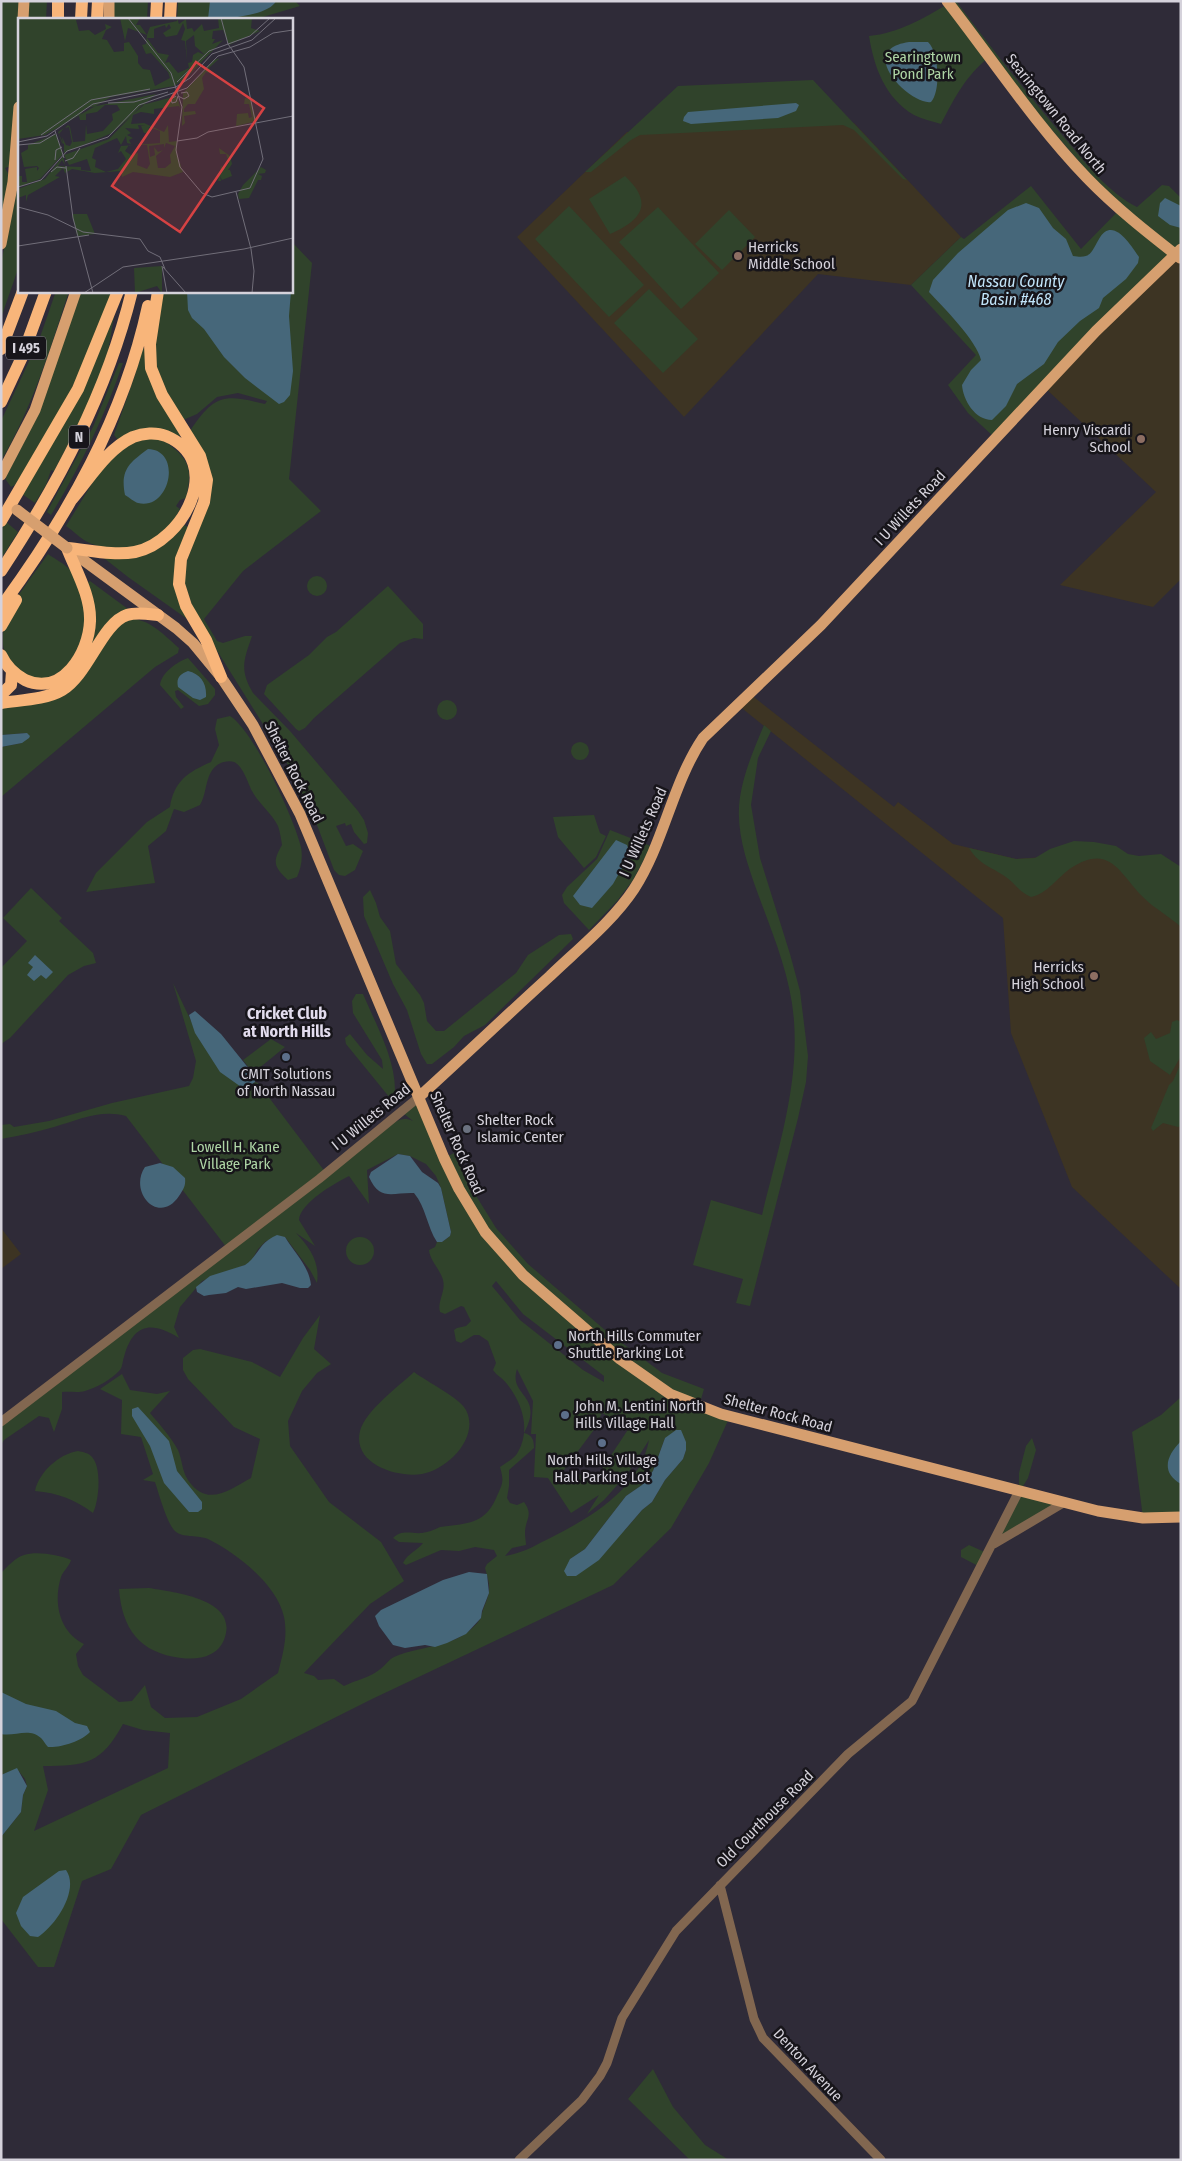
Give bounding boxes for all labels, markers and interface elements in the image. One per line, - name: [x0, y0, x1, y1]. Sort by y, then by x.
- inset map: [18, 18, 292, 292]
- park label: Searingtown Pond Park: [885, 48, 961, 83]
- street label: Searingtown Road North: [1002, 50, 1110, 178]
- place label: Herricks Middle School: [748, 238, 835, 273]
- marker: Herricks Middle School: [732, 250, 744, 262]
- water label: Nassau County Basin #468: [968, 272, 1065, 309]
- road number: I 495: [6, 336, 46, 359]
- place label: Henry Viscardi School: [1043, 421, 1131, 456]
- road number: N: [69, 426, 89, 448]
- marker: Henry Viscardi School: [1135, 433, 1147, 445]
- street label: I U Willets Road: [871, 467, 949, 549]
- street label: Shelter Rock Road: [261, 718, 327, 826]
- street label: I U Willets Road: [615, 784, 671, 880]
- place label: Herricks High School: [1011, 958, 1084, 993]
- marker: Herricks High School: [1088, 970, 1100, 982]
- district label: Cricket Club at North Hills: [243, 1004, 331, 1041]
- marker: CMIT Solutions of North Nassau: [280, 1051, 292, 1063]
- place label: CMIT Solutions of North Nassau: [237, 1065, 335, 1100]
- street label: I U Willets Road: [328, 1080, 414, 1154]
- street label: Shelter Rock Road: [426, 1088, 488, 1198]
- place label: Shelter Rock Islamic Center: [477, 1111, 565, 1146]
- marker: Shelter Rock Islamic Center: [461, 1123, 473, 1135]
- park label: Lowell H. Kane Village Park: [190, 1138, 280, 1173]
- place label: North Hills Commuter Shuttle Parking Lot: [568, 1327, 702, 1362]
- marker: North Hills Commuter Shuttle Parking Lot: [552, 1339, 564, 1351]
- street label: Shelter Rock Road: [722, 1390, 834, 1436]
- place label: John M. Lentini North Hills Village Hall: [575, 1397, 704, 1432]
- marker: John M. Lentini North Hills Village Hall: [559, 1409, 571, 1421]
- marker: North Hills Village Hall Parking Lot: [596, 1437, 608, 1449]
- place label: North Hills Village Hall Parking Lot: [547, 1451, 657, 1486]
- street label: Old Courthouse Road: [713, 1767, 817, 1871]
- street label: Denton Avenue: [770, 2025, 846, 2105]

